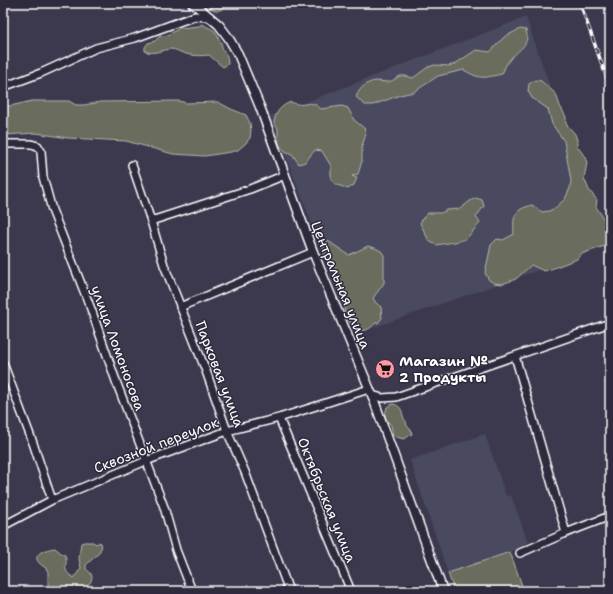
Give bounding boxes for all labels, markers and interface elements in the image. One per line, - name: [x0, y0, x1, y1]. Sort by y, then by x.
- street label: Центральная улица: [307, 218, 375, 352]
- street label: улица Ломоносова: [87, 283, 149, 413]
- street label: Парковая улица: [191, 318, 249, 430]
- place label: Магазин № 2 Продукты: [399, 352, 488, 386]
- supermarket icon: Магазин № 2 Продукты: [374, 358, 396, 380]
- street label: Сквозной переулок: [91, 413, 221, 477]
- street label: Октябрьская улица: [294, 435, 360, 565]

